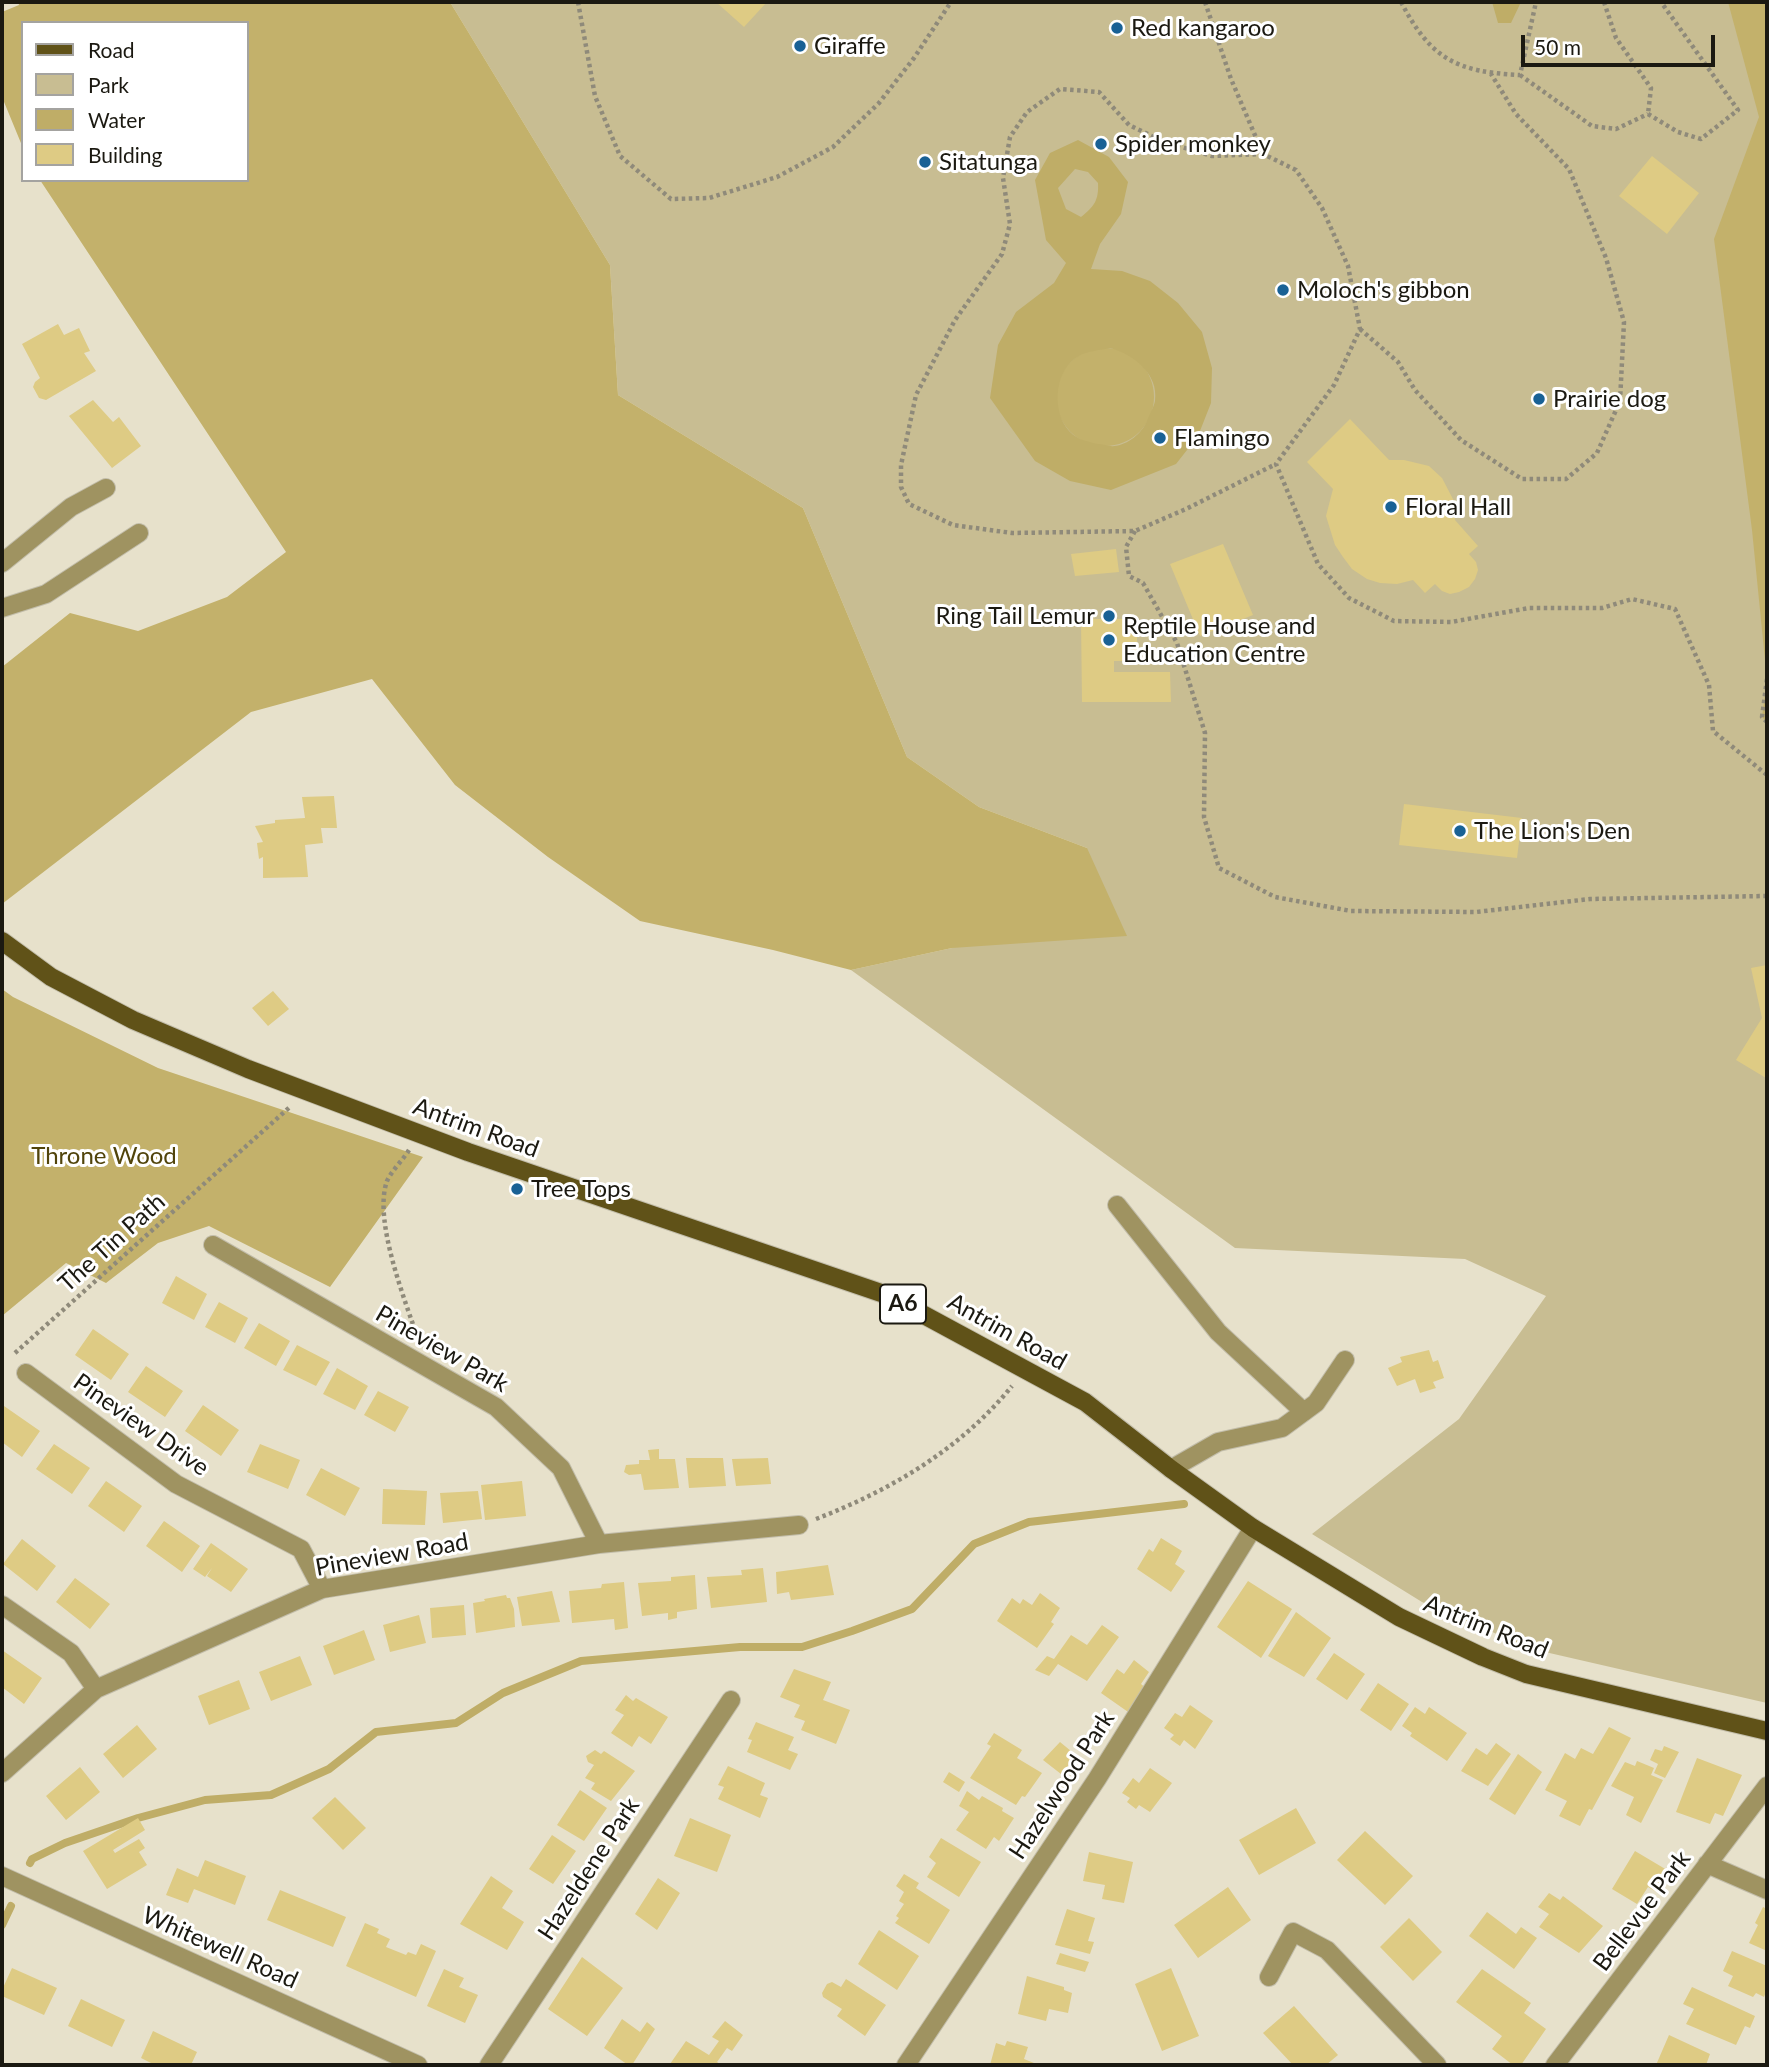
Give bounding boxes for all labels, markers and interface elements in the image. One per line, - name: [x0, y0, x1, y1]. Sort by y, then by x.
- place label: Red kangaroo: [1131, 14, 1275, 42]
- marker: Red kangaroo: [1109, 20, 1125, 36]
- legend: [21, 21, 248, 182]
- scale bar: [1524, 21, 1718, 65]
- place label: Giraffe: [814, 32, 886, 60]
- text: 50 m: [1534, 34, 1581, 59]
- text: Road: [88, 37, 135, 62]
- marker: Giraffe: [792, 38, 808, 54]
- text: Park: [88, 72, 129, 97]
- text: Water: [88, 107, 145, 132]
- place label: Spider monkey: [1115, 130, 1271, 158]
- marker: Spider monkey: [1093, 136, 1109, 152]
- text: Building: [88, 142, 163, 167]
- place label: Sitatunga: [939, 148, 1038, 176]
- marker: Sitatunga: [917, 154, 933, 170]
- place label: Moloch's gibbon: [1297, 276, 1470, 304]
- marker: Moloch's gibbon: [1275, 282, 1291, 298]
- place label: Prairie dog: [1553, 385, 1666, 413]
- marker: Prairie dog: [1531, 391, 1547, 407]
- place label: Flamingo: [1174, 424, 1270, 452]
- marker: Flamingo: [1152, 430, 1168, 446]
- place label: Floral Hall: [1405, 493, 1511, 521]
- marker: Floral Hall: [1383, 499, 1399, 515]
- place label: Ring Tail Lemur: [935, 602, 1095, 630]
- marker: Ring Tail Lemur: [1101, 608, 1117, 624]
- place label: Reptile House and Education Centre: [1123, 612, 1315, 668]
- marker: Reptile House and Education Centre: [1101, 632, 1117, 648]
- place label: The Lion's Den: [1474, 817, 1630, 845]
- marker: The Lion's Den: [1452, 823, 1468, 839]
- street label: Antrim Road: [409, 1092, 543, 1164]
- park label: Throne Wood: [31, 1142, 177, 1170]
- place label: Tree Tops: [531, 1175, 631, 1203]
- marker: Tree Tops: [509, 1181, 525, 1197]
- street label: The Tin Path: [53, 1188, 171, 1298]
- road number: A6: [880, 1284, 926, 1324]
- street label: Antrim Road: [942, 1287, 1072, 1377]
- street label: Pineview Park: [371, 1299, 513, 1399]
- street label: Pineview Drive: [68, 1368, 214, 1482]
- street label: Pineview Road: [313, 1527, 471, 1583]
- street label: Antrim Road: [1420, 1589, 1552, 1665]
- street label: Hazelwood Park: [1003, 1705, 1121, 1865]
- street label: Hazeldene Park: [532, 1792, 646, 1946]
- street label: Bellevue Park: [1587, 1845, 1697, 1977]
- street label: Whitewell Road: [138, 1901, 302, 1995]

